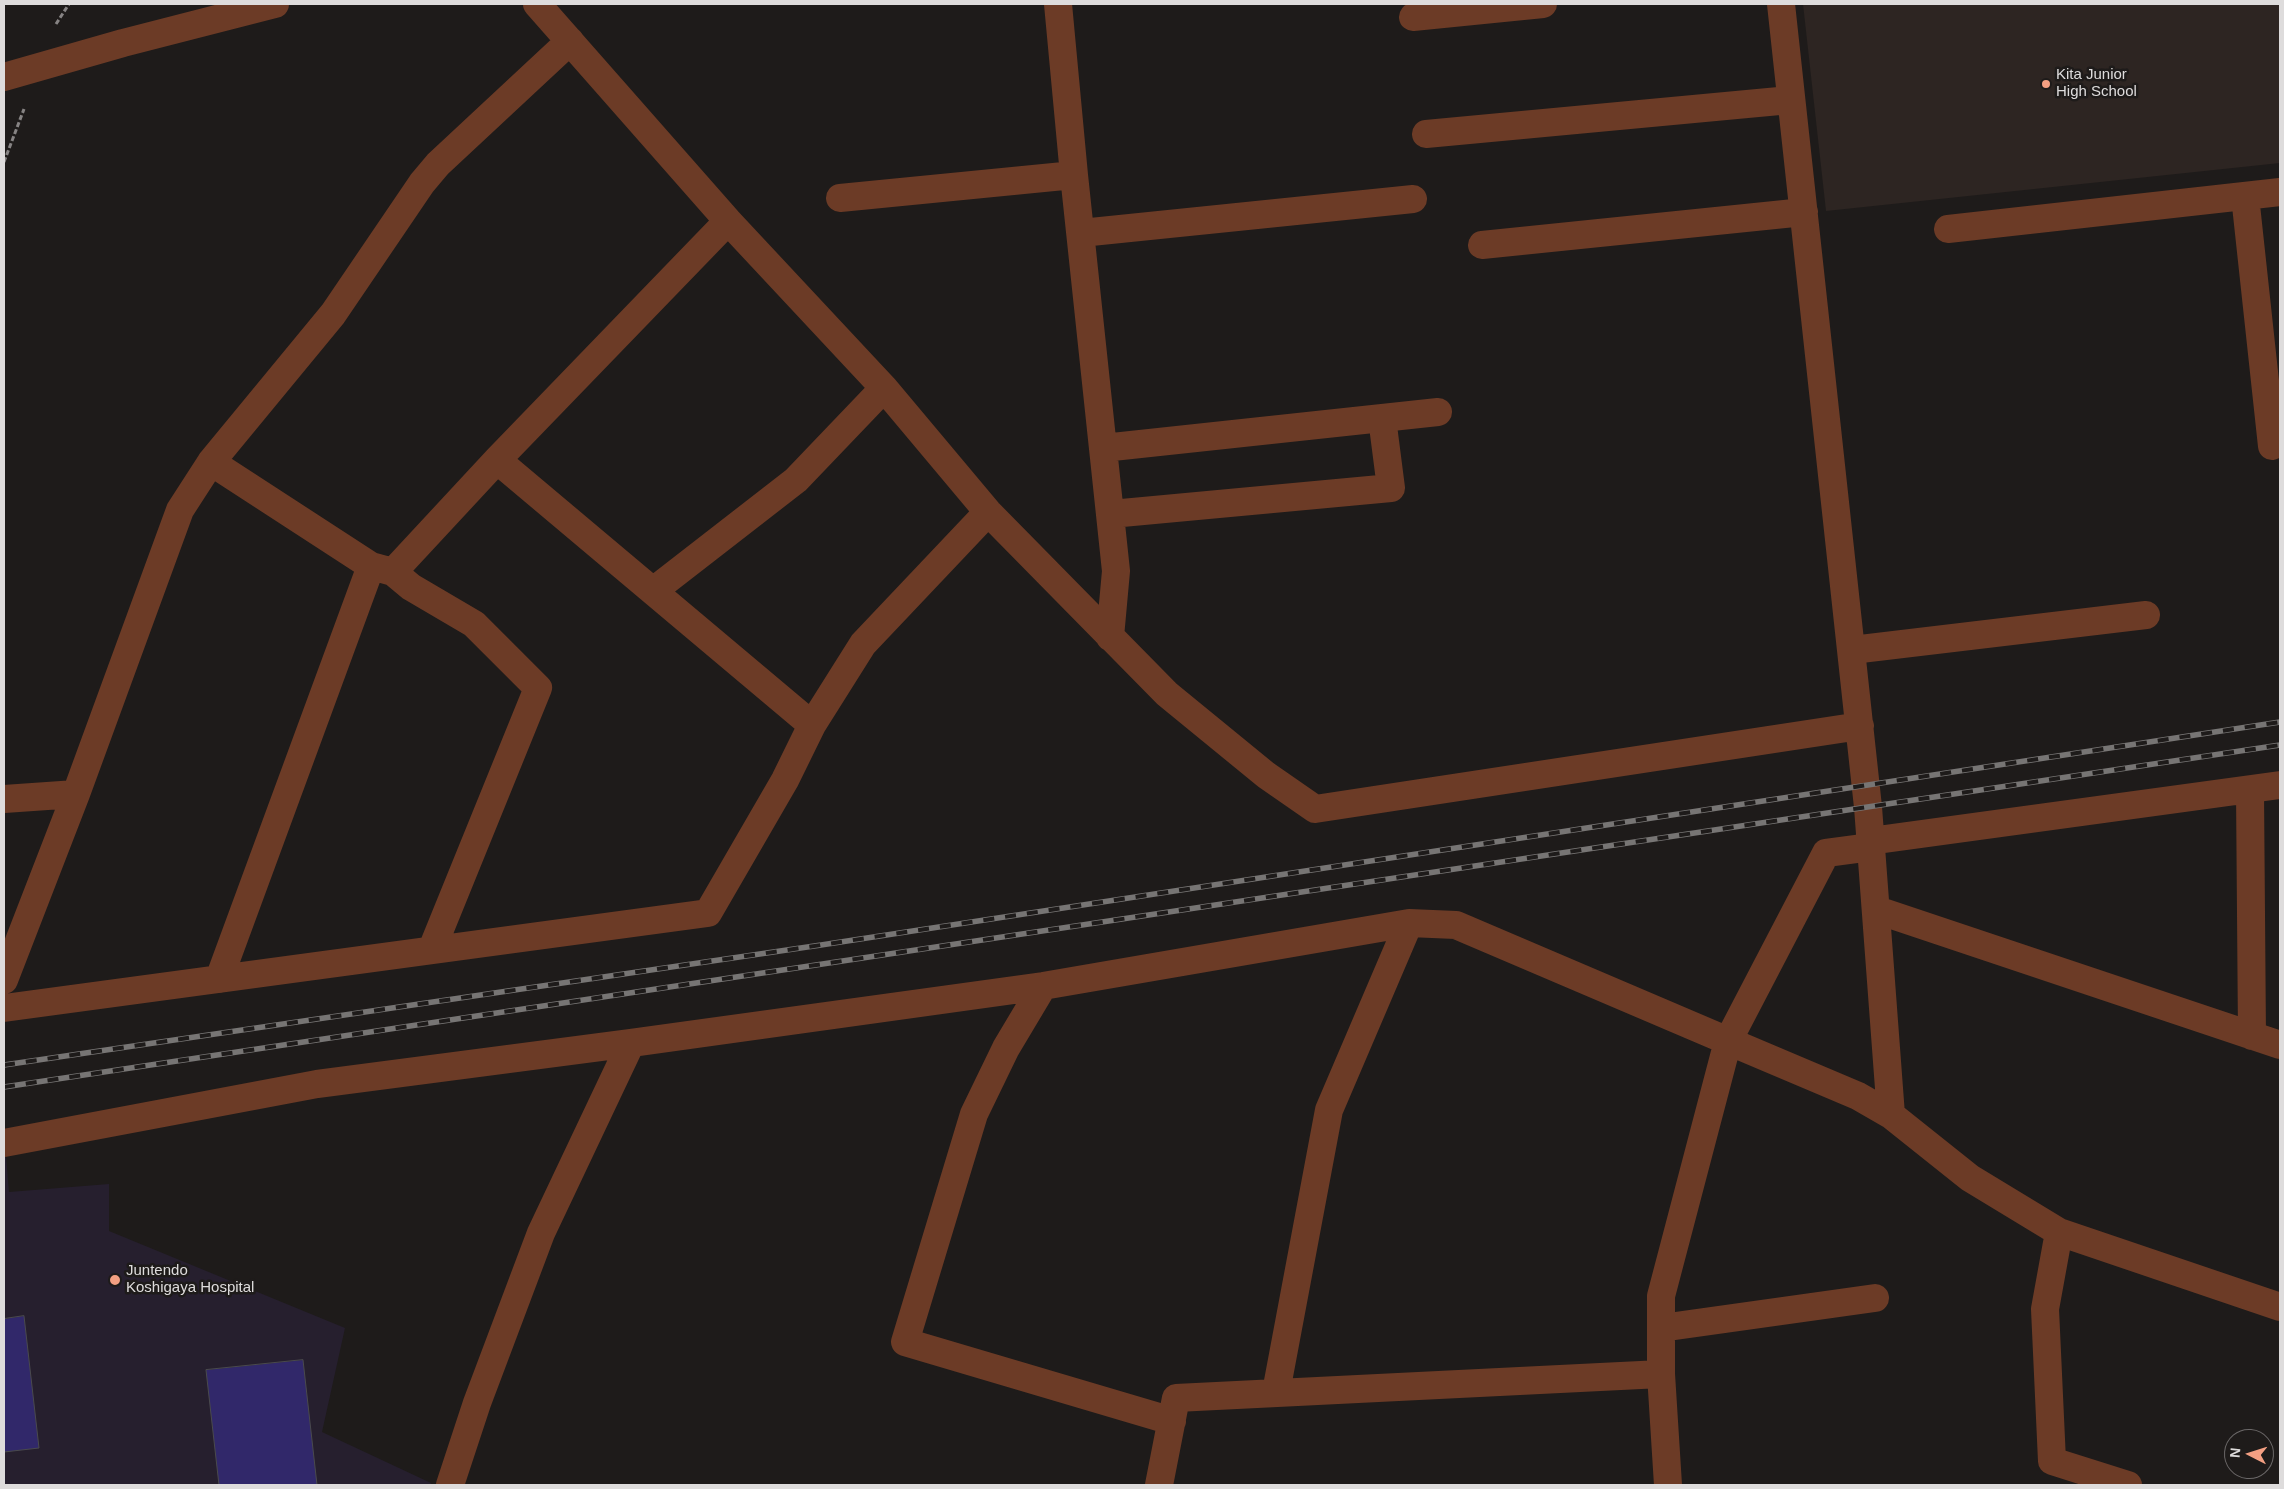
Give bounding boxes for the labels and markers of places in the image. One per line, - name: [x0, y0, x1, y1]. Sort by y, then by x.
- place label: Kita Junior High School: [2056, 66, 2137, 101]
- marker: Kita Junior High School: [2040, 78, 2052, 90]
- place label: Juntendo Koshigaya Hospital: [126, 1262, 254, 1297]
- marker: Juntendo Koshigaya Hospital: [108, 1273, 122, 1287]

